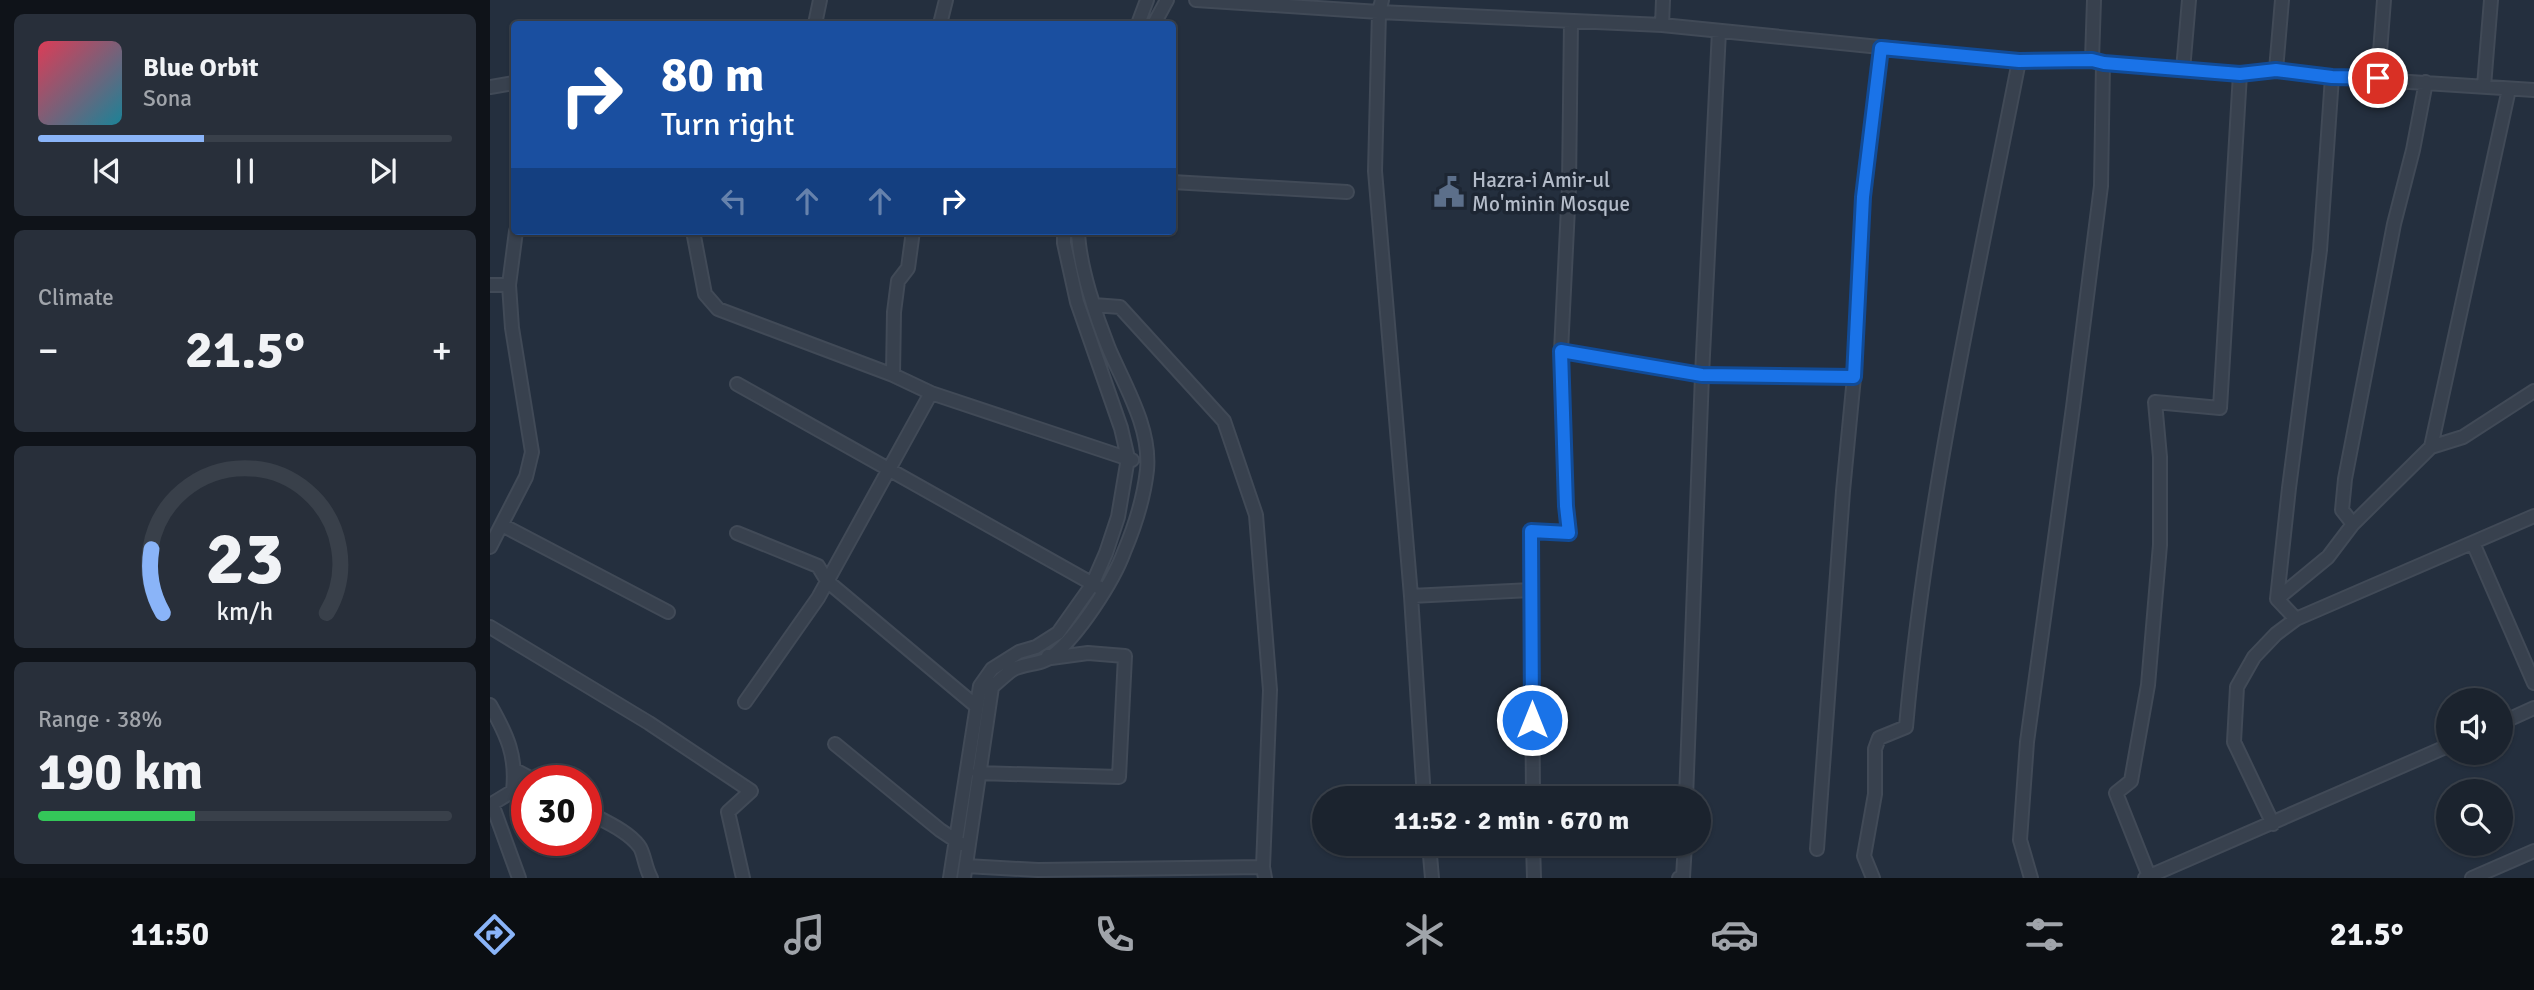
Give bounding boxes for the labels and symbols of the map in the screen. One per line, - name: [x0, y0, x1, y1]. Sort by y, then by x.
- pin: [2348, 48, 2408, 108]
- place label: Hazra-i Amir-ul Mo'minin Mosque: [1472, 167, 1630, 217]
- public building icon: Hazra-i Amir-ul Mo'minin Mosque: [1432, 175, 1466, 209]
- position arrow: [1495, 683, 1569, 757]
- speed limit sign: 30: [511, 765, 602, 856]

